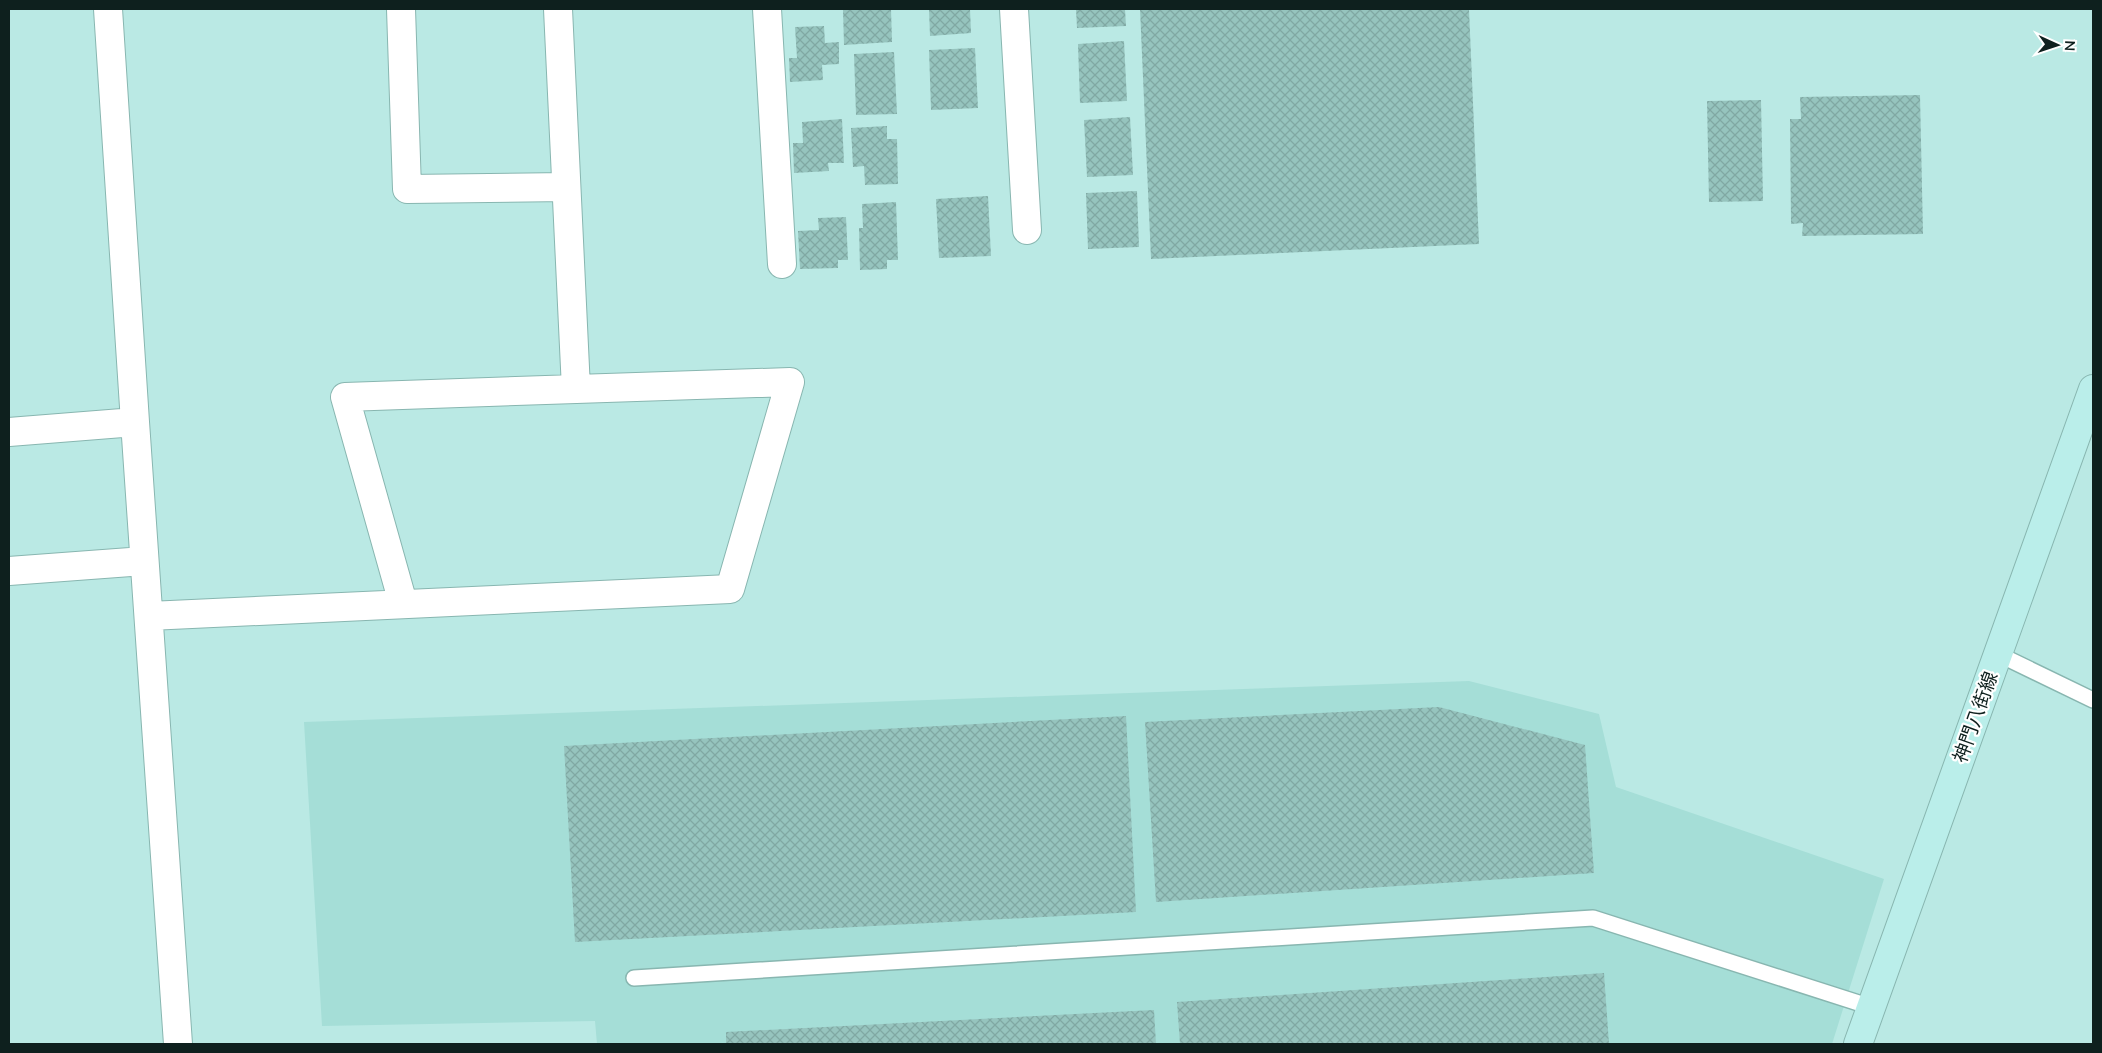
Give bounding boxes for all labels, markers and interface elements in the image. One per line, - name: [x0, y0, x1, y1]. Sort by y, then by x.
- north arrow: [2032, 20, 2082, 70]
- text: N: [2061, 40, 2079, 51]
- street label: 神門八街線: [1947, 668, 2003, 766]

